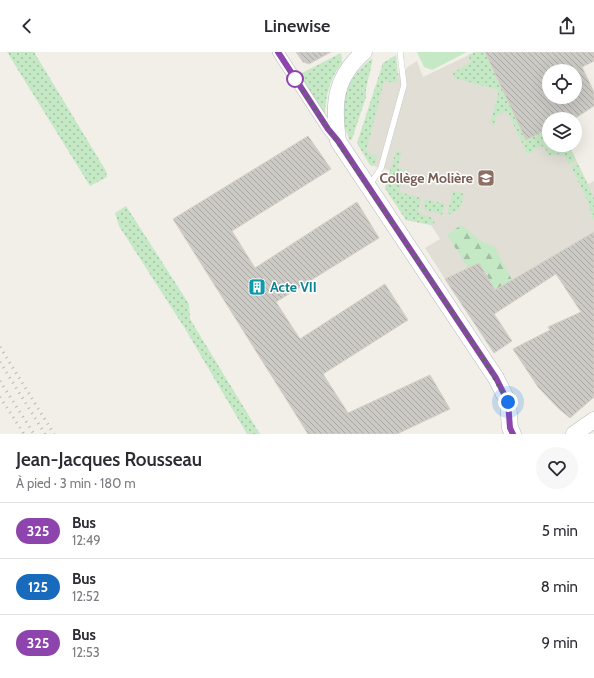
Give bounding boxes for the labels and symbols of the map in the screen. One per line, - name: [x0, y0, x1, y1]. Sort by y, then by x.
- unlabelled marker: [286, 70, 304, 88]
- school or university icon: Collège Molière: [476, 168, 496, 188]
- place label: Collège Molière: [379, 169, 473, 187]
- building icon: Acte VII: [247, 277, 267, 297]
- place label: Acte VII: [270, 278, 317, 296]
- your location: [498, 392, 518, 412]

